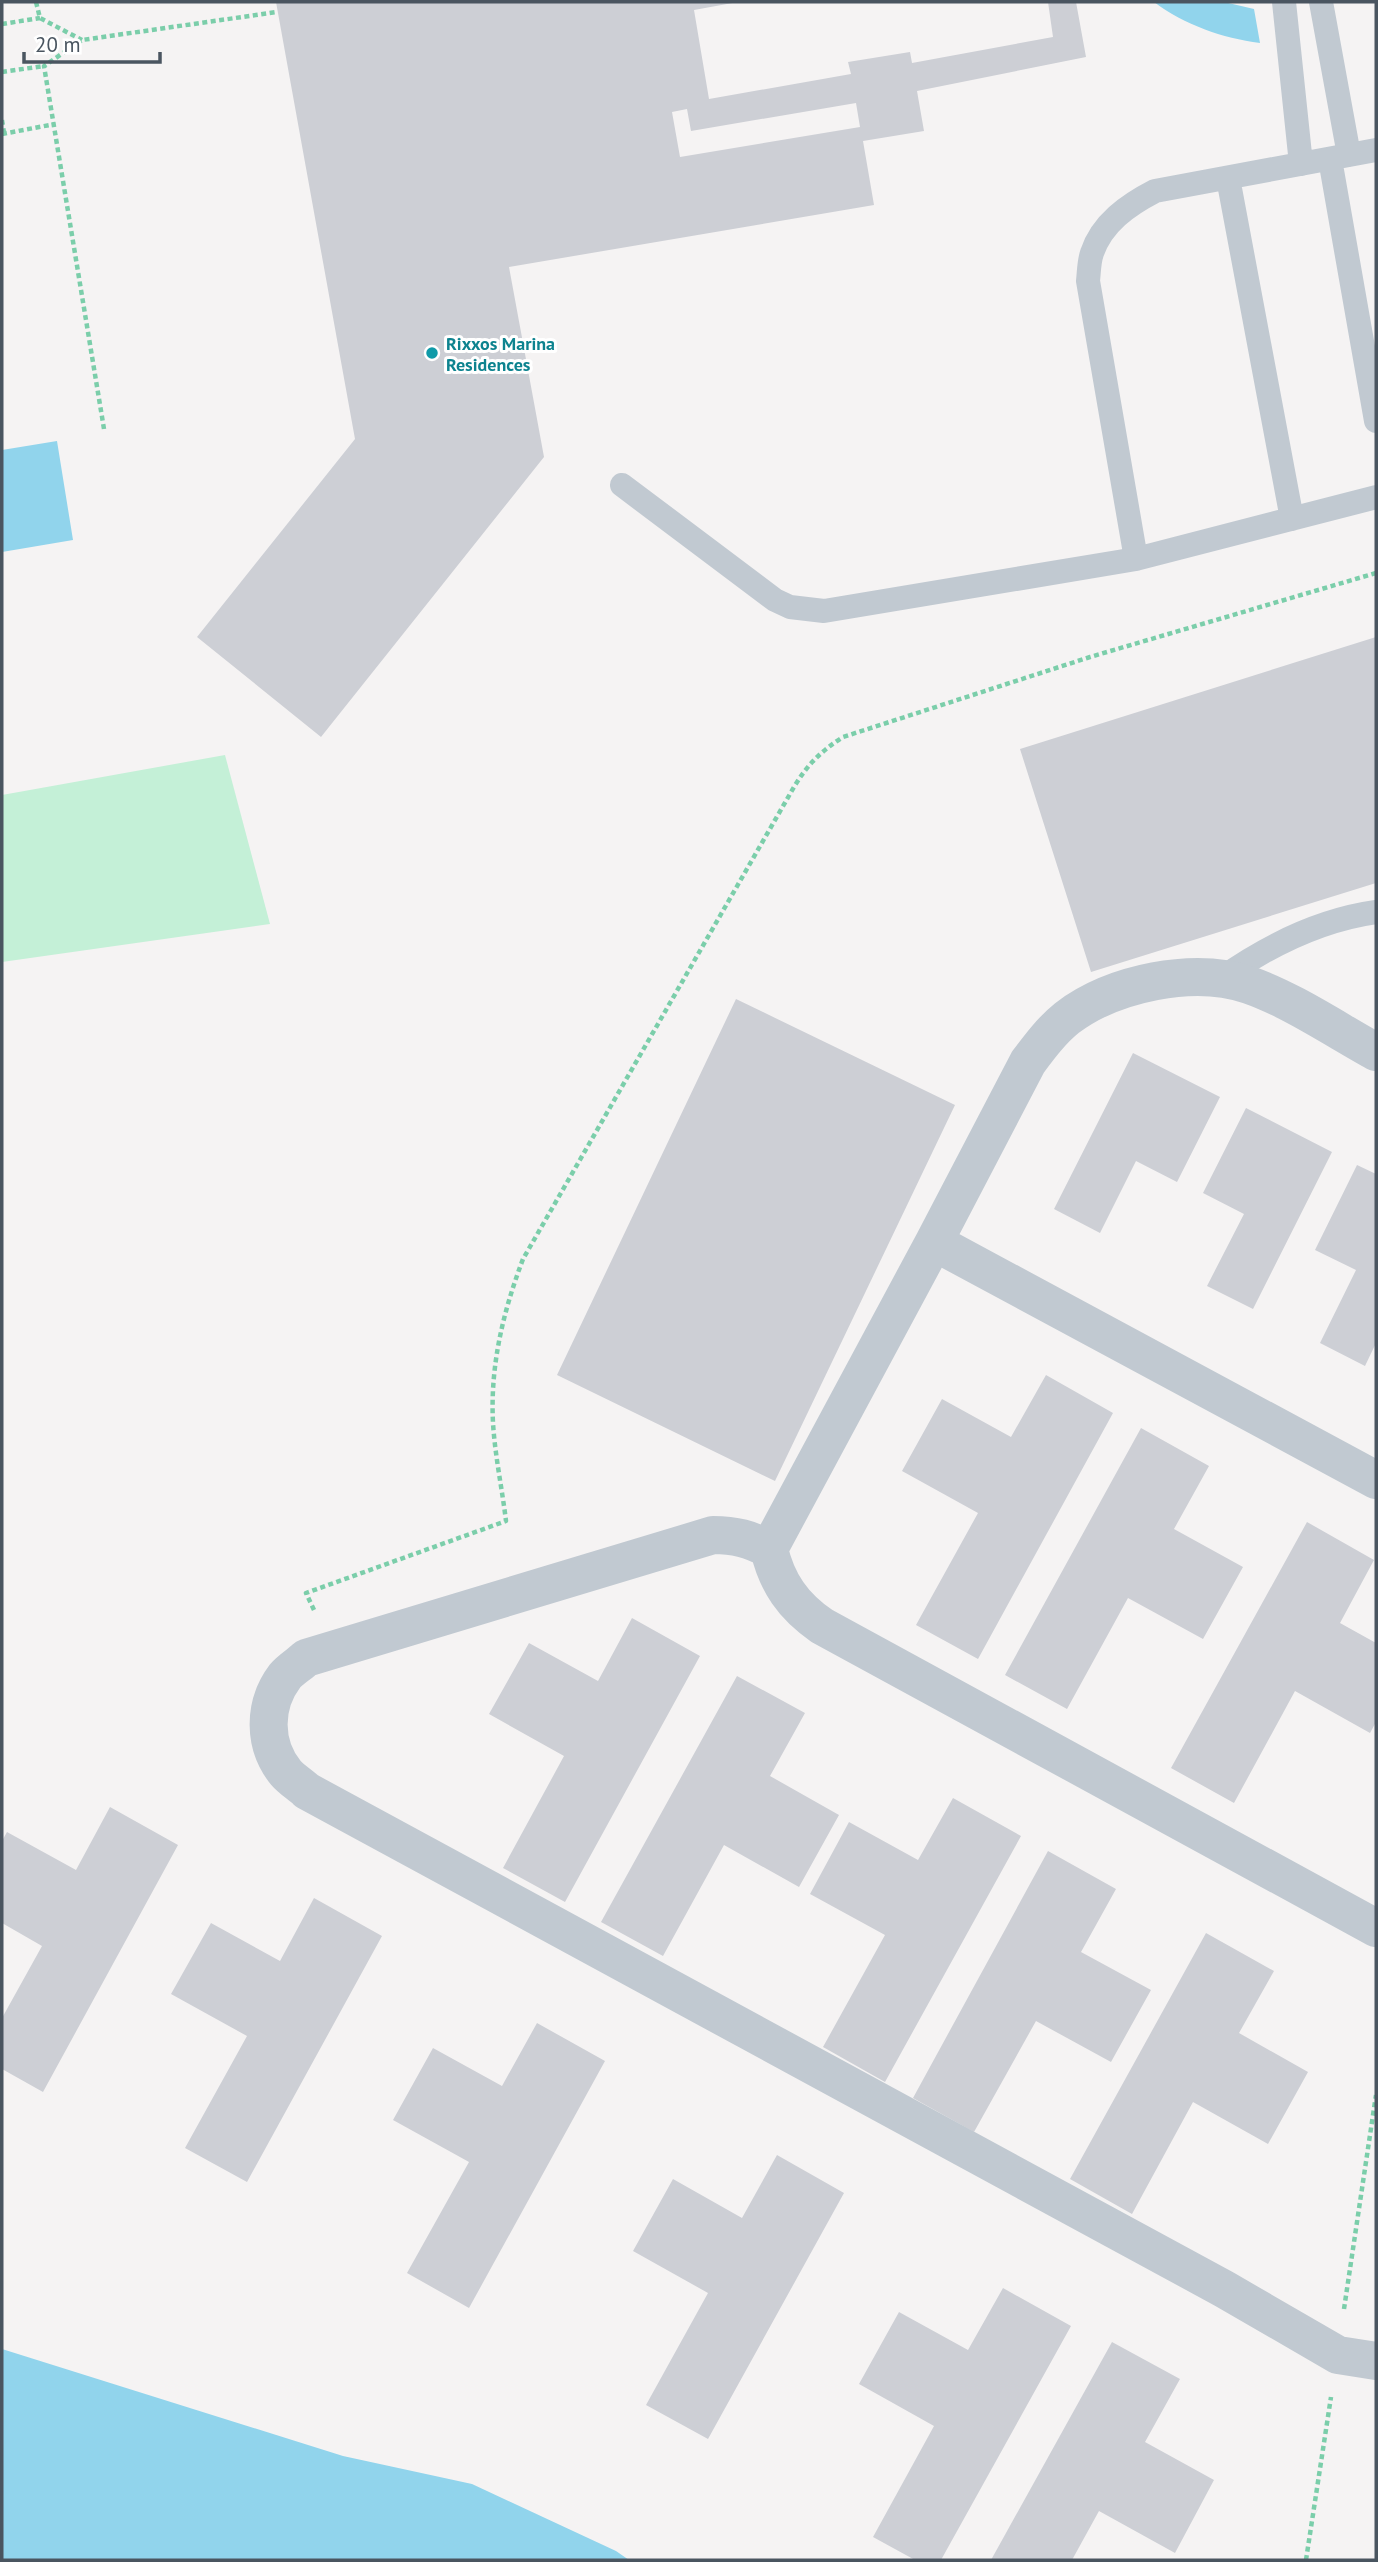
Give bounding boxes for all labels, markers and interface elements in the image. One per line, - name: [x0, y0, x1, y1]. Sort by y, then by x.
- scale bar: [24, 21, 161, 65]
- text: 20 m: [35, 31, 81, 58]
- place label: Rixxos Marina Residences: [446, 332, 555, 376]
- marker: Rixxos Marina Residences: [424, 345, 440, 361]

